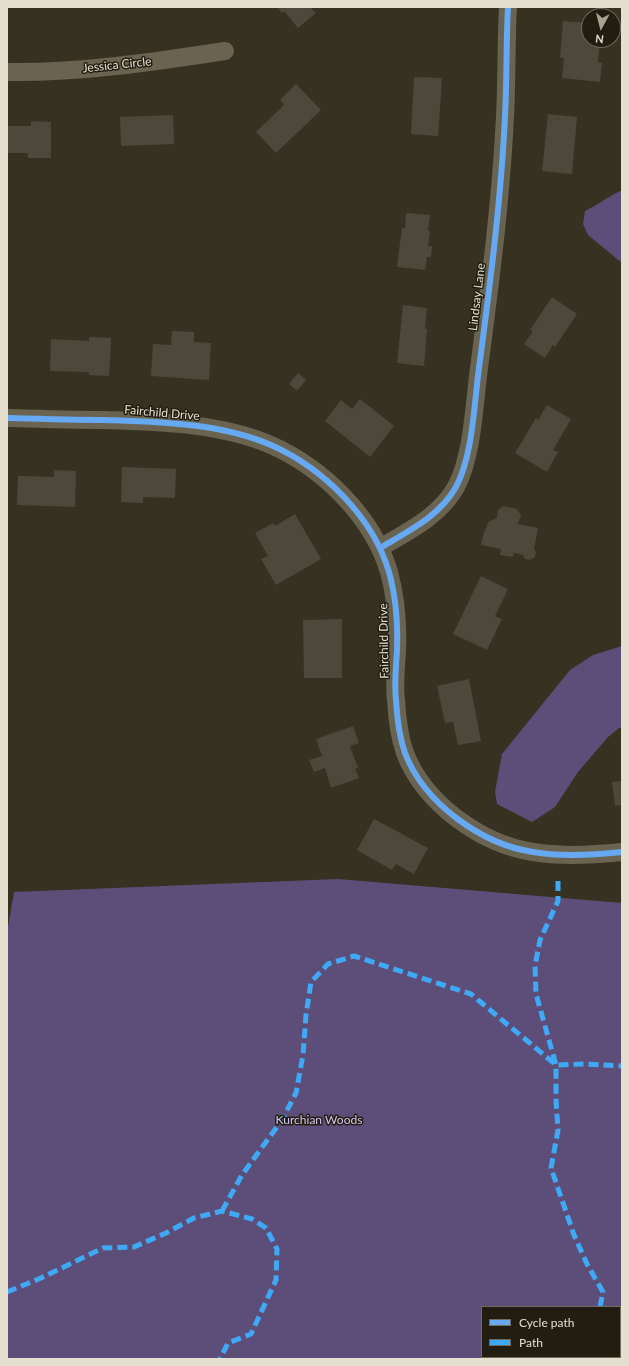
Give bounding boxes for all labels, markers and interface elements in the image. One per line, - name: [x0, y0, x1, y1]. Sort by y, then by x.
- north arrow: [581, 8, 621, 48]
- text: N: [595, 32, 605, 46]
- street label: Jessica Circle: [82, 54, 152, 76]
- street label: Lindsay Lane: [466, 262, 488, 332]
- street label: Fairchild Drive: [124, 403, 200, 423]
- street label: Fairchild Drive: [376, 603, 392, 679]
- park label: Kurchian Woods: [276, 1113, 362, 1127]
- legend: [481, 1306, 621, 1358]
- text: Cycle path: [519, 1315, 574, 1330]
- text: Path: [519, 1335, 543, 1350]

